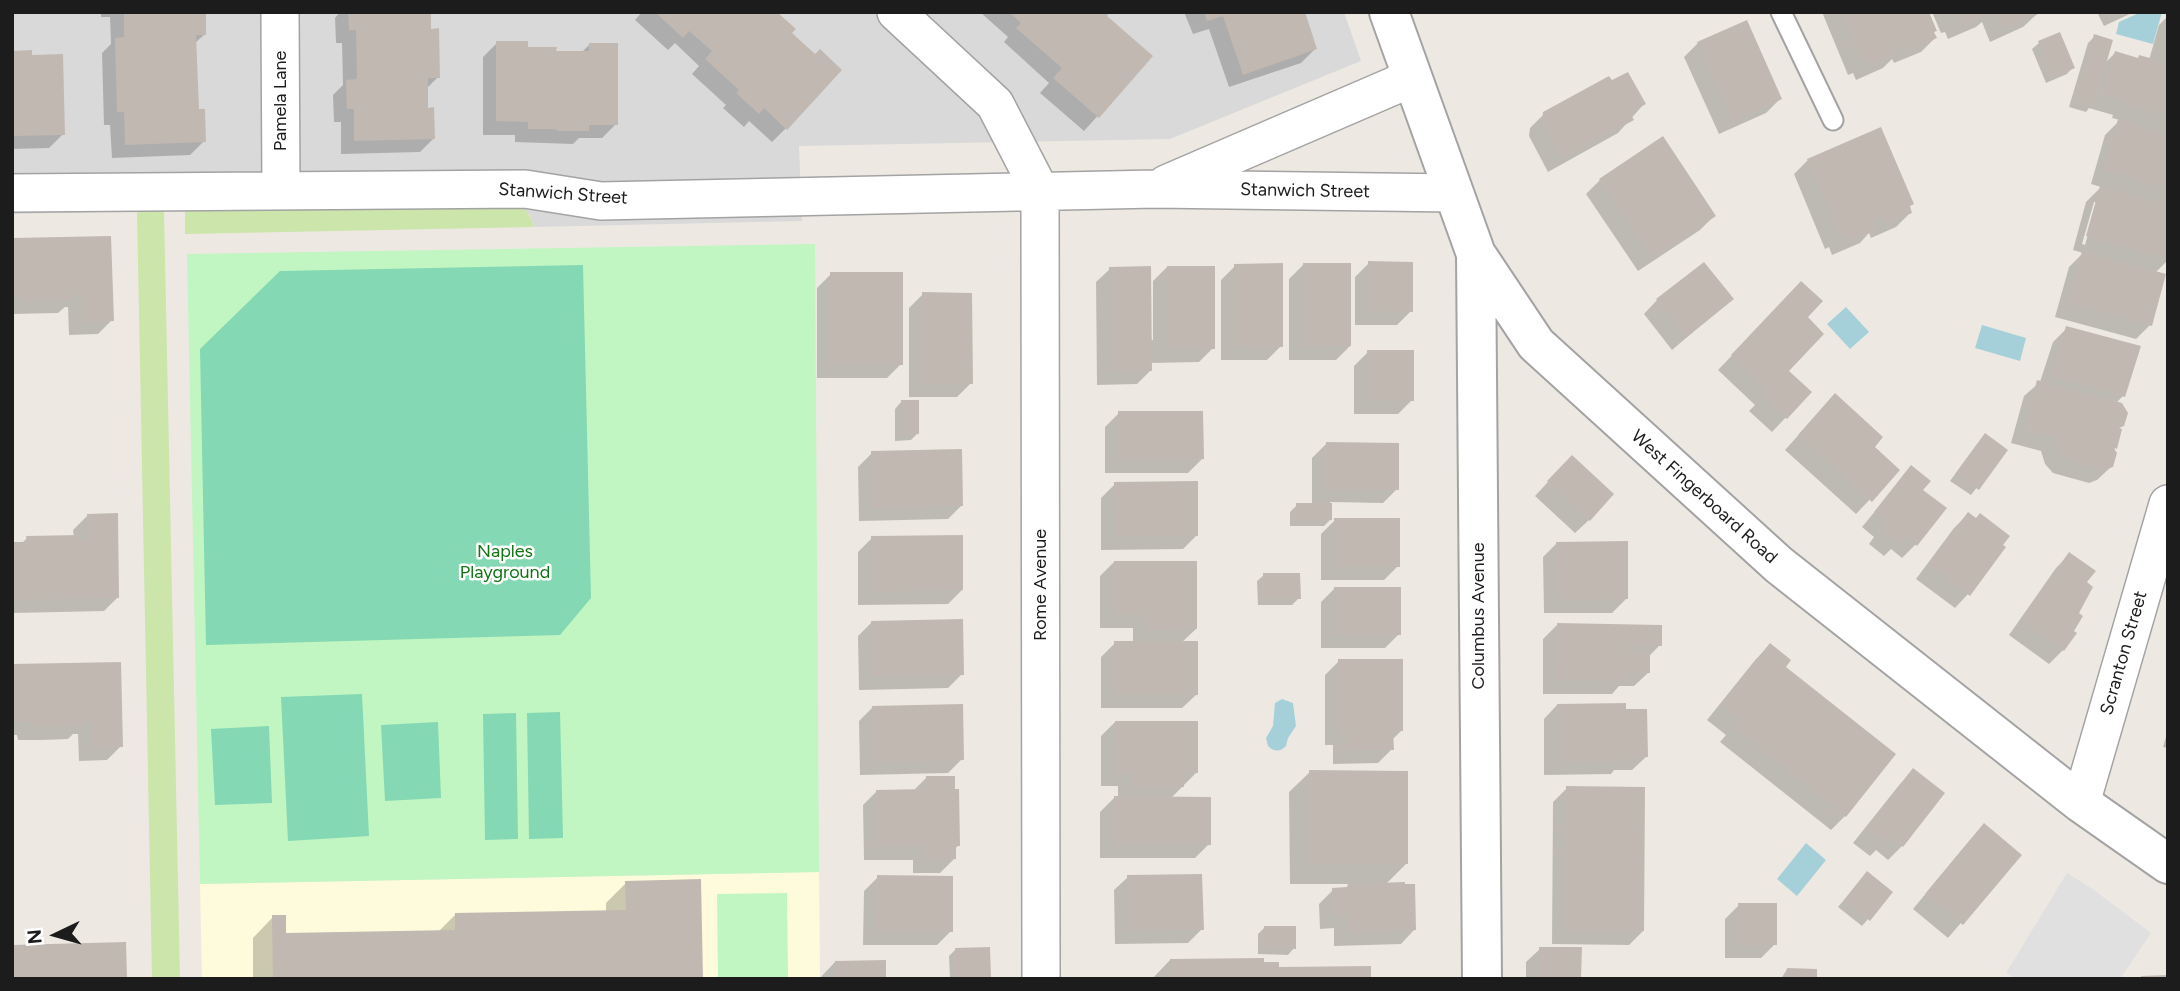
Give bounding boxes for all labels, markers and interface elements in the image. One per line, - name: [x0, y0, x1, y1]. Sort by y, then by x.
- street label: Pamela Lane: [270, 51, 292, 151]
- street label: Stanwich Street: [497, 179, 629, 209]
- street label: Stanwich Street: [1240, 179, 1370, 203]
- street label: West Fingerboard Road: [1626, 426, 1782, 568]
- street label: Rome Avenue: [1030, 529, 1052, 641]
- park label: Naples Playground: [460, 541, 550, 584]
- street label: Columbus Avenue: [1468, 542, 1490, 690]
- street label: Scranton Street: [2096, 588, 2152, 718]
- north arrow: [21, 900, 91, 970]
- text: N: [22, 929, 47, 945]

